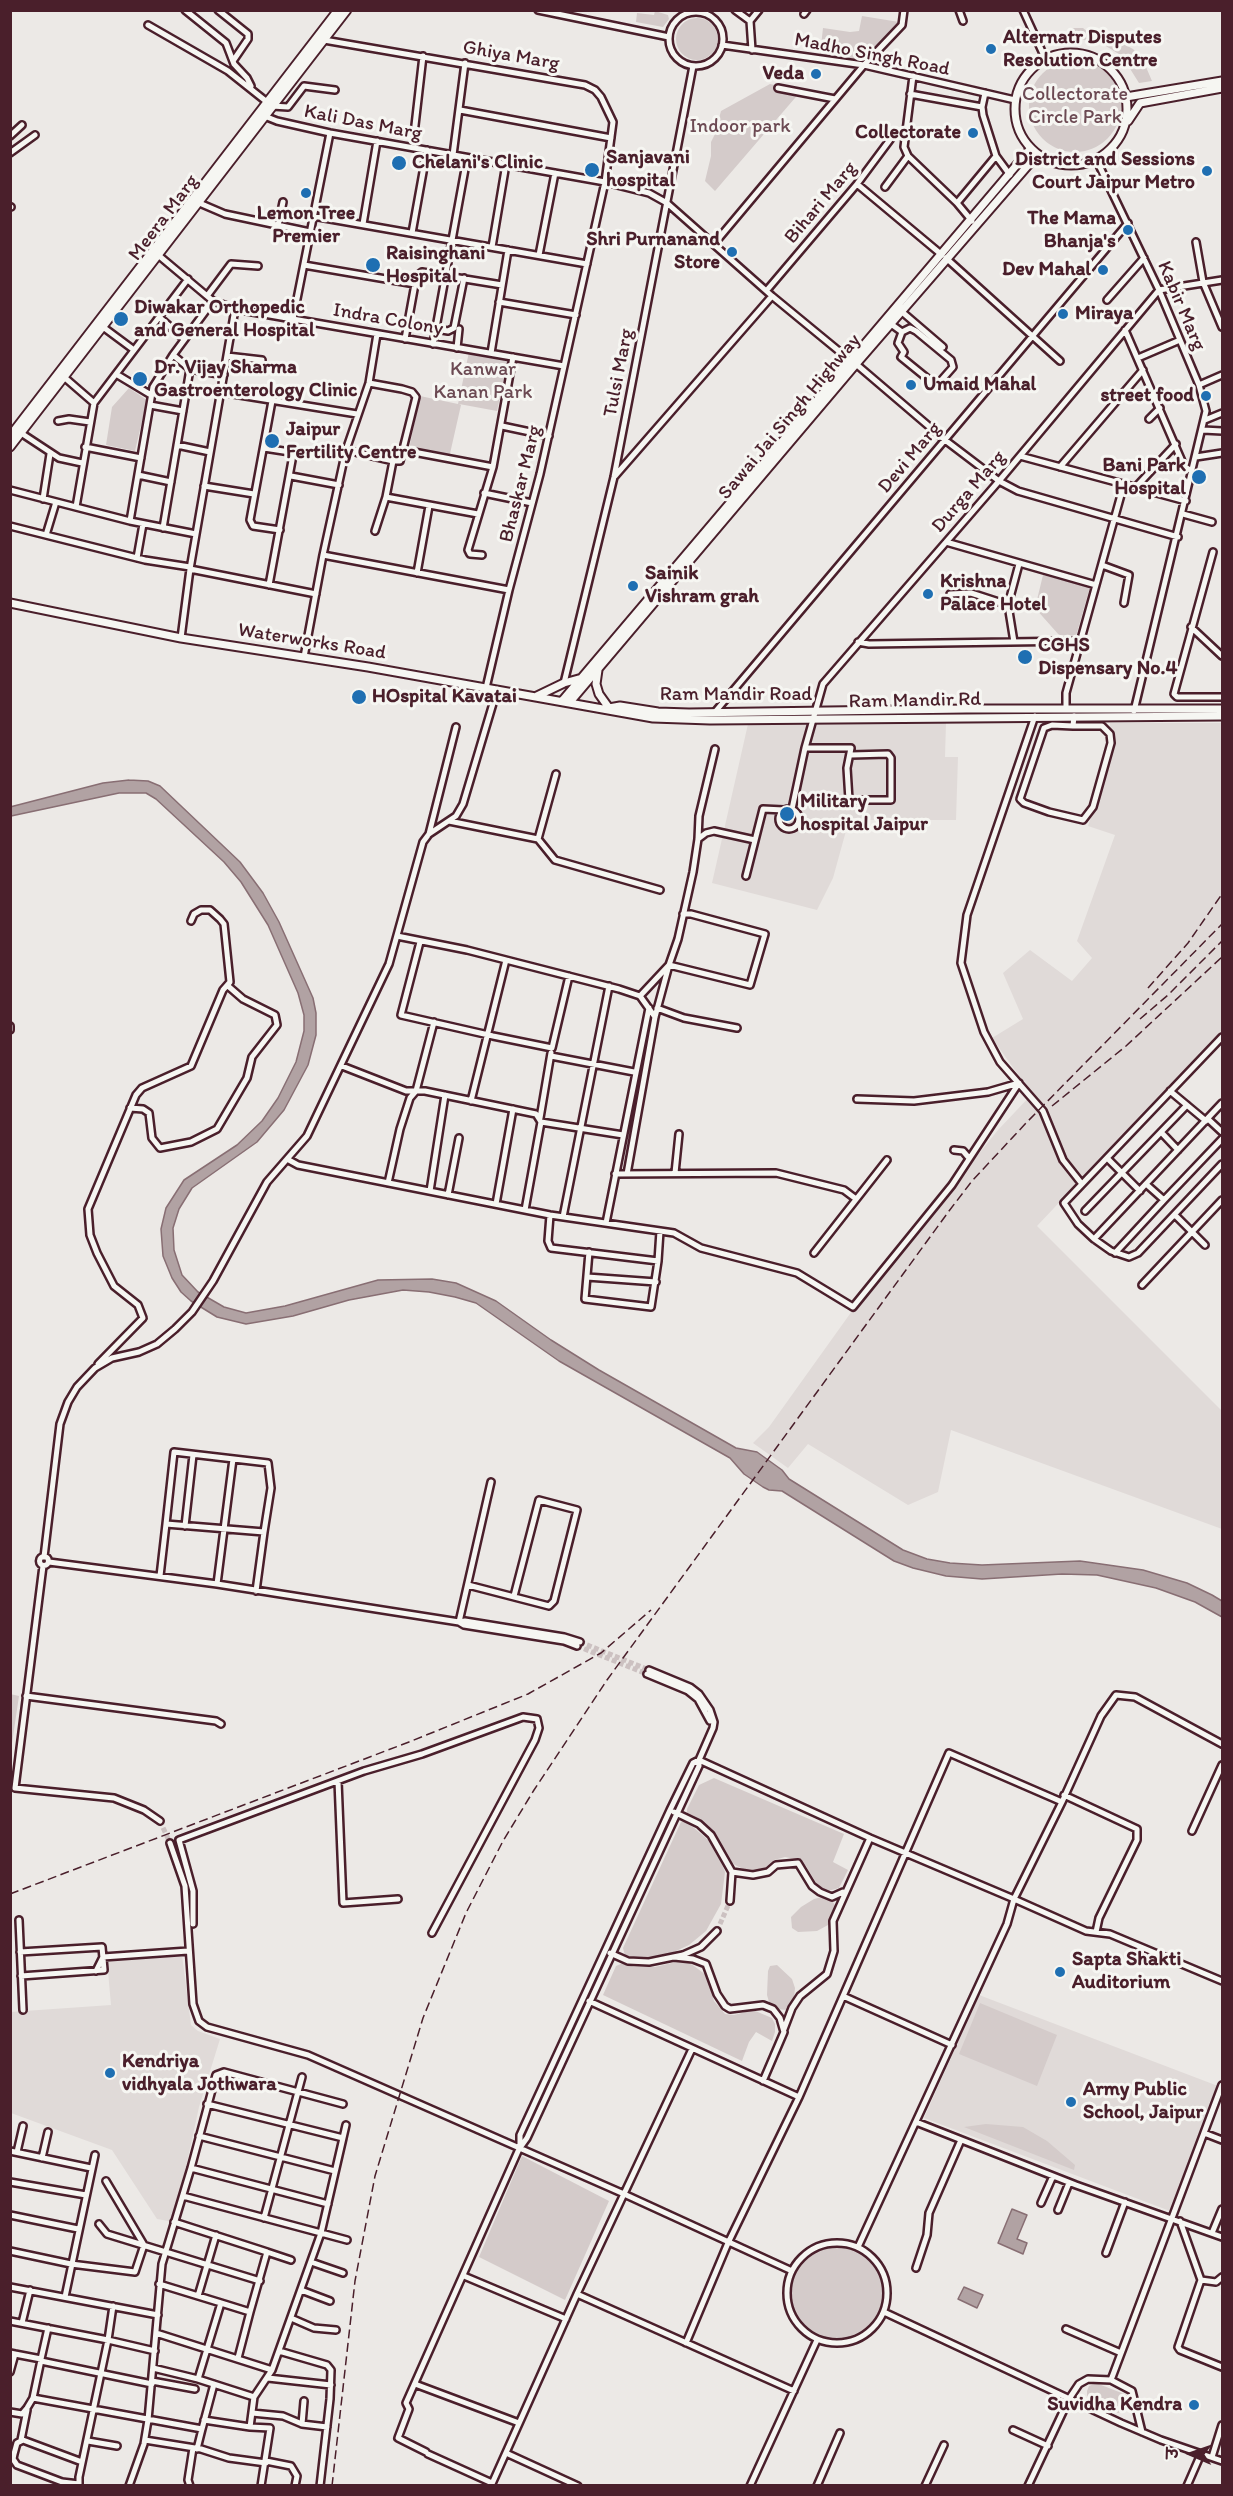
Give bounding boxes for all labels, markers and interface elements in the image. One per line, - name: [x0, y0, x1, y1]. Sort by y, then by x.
- place label: Alternatr Disputes Resolution Centre: [1003, 26, 1162, 73]
- street label: Madho Singh Road: [792, 28, 952, 82]
- street label: Ghiya Marg: [461, 36, 561, 76]
- marker: Alternatr Disputes Resolution Centre: [984, 42, 998, 56]
- place label: Veda: [763, 62, 804, 86]
- marker: Veda: [809, 67, 823, 81]
- park label: Collectorate Circle Park: [1022, 83, 1128, 130]
- street label: Kali Das Marg: [302, 100, 424, 146]
- park label: Indoor park: [689, 115, 791, 139]
- place label: Collectorate: [855, 121, 961, 145]
- marker: Collectorate: [966, 126, 980, 140]
- place label: Sanjavani hospital: [606, 146, 690, 193]
- place label: District and Sessions Court Jaipur Metro: [1015, 148, 1195, 195]
- place label: Chelani's Clinic: [412, 151, 543, 175]
- marker: Chelani's Clinic: [390, 154, 408, 172]
- street label: Bihari Marg: [780, 157, 862, 249]
- marker: Sanjavani hospital: [583, 161, 601, 179]
- marker: District and Sessions Court Jaipur Metro: [1200, 164, 1214, 178]
- street label: Meera Marg: [124, 170, 204, 266]
- marker: Lemon Tree Premier: [299, 186, 313, 200]
- place label: Lemon Tree Premier: [257, 202, 355, 249]
- place label: The Mama Bhanja's: [1027, 207, 1116, 254]
- marker: The Mama Bhanja's: [1121, 223, 1135, 237]
- place label: Shri Purnanand Store: [586, 228, 720, 275]
- place label: Raisinghani Hospital: [386, 242, 485, 289]
- marker: Shri Purnanand Store: [725, 245, 739, 259]
- marker: Raisinghani Hospital: [364, 256, 382, 274]
- place label: Dev Mahal: [1002, 258, 1091, 282]
- street label: Kabir Marg: [1151, 258, 1211, 354]
- marker: Dev Mahal: [1096, 263, 1110, 277]
- place label: Diwakar Orthopedic and General Hospital: [134, 296, 315, 343]
- street label: Indra Colony: [331, 299, 445, 341]
- place label: Miraya: [1075, 302, 1133, 326]
- marker: Miraya: [1056, 307, 1070, 321]
- marker: Diwakar Orthopedic and General Hospital: [112, 310, 130, 328]
- street label: Tulsi Marg: [599, 327, 639, 419]
- street label: Sawai Jai Singh Highway: [714, 329, 866, 505]
- place label: Dr. Vijay Sharma Gastroenterology Clinic: [154, 356, 357, 403]
- park label: Kanwar Kanan Park: [434, 358, 532, 405]
- marker: Dr. Vijay Sharma Gastroenterology Clinic: [131, 370, 149, 388]
- place label: Umaid Mahal: [923, 373, 1036, 397]
- marker: Umaid Mahal: [904, 378, 918, 392]
- place label: street food: [1100, 384, 1194, 408]
- marker: street food: [1199, 389, 1213, 403]
- street label: Devi Marg: [873, 417, 947, 499]
- place label: Jaipur Fertility Centre: [286, 418, 416, 465]
- street label: Bhaskar Marg: [495, 423, 547, 545]
- marker: Jaipur Fertility Centre: [263, 432, 281, 450]
- street label: Durga Marg: [927, 446, 1011, 538]
- place label: Bani Park Hospital: [1102, 454, 1186, 501]
- marker: Bani Park Hospital: [1190, 468, 1208, 486]
- place label: Sainik Vishram grah: [645, 562, 759, 609]
- place label: Krishna Palace Hotel: [940, 570, 1047, 617]
- marker: Sainik Vishram grah: [626, 579, 640, 593]
- marker: Krishna Palace Hotel: [921, 587, 935, 601]
- street label: Waterworks Road: [236, 618, 388, 666]
- place label: CGHS Dispensary No.4: [1038, 634, 1177, 681]
- marker: CGHS Dispensary No.4: [1016, 648, 1034, 666]
- street label: Ram Mandir Road: [660, 683, 812, 707]
- place label: HOspital Kavatai: [372, 685, 517, 709]
- marker: HOspital Kavatai: [350, 688, 368, 706]
- street label: Ram Mandir Rd: [849, 688, 981, 714]
- place label: Military hospital Jaipur: [800, 790, 928, 837]
- marker: Military hospital Jaipur: [778, 805, 796, 823]
- place label: Sapta Shakti Auditorium: [1072, 1948, 1181, 1995]
- marker: Sapta Shakti Auditorium: [1053, 1965, 1067, 1979]
- place label: Kendriya vidhyala Jothwara: [122, 2050, 277, 2097]
- marker: Kendriya vidhyala Jothwara: [103, 2066, 117, 2080]
- place label: Army Public School, Jaipur: [1083, 2078, 1203, 2125]
- marker: Army Public School, Jaipur: [1064, 2095, 1078, 2109]
- place label: Suvidha Kendra: [1047, 2393, 1182, 2417]
- marker: Suvidha Kendra: [1187, 2398, 1201, 2412]
- north arrow: [1161, 2424, 1221, 2484]
- text: उ: [1163, 2448, 1182, 2459]

